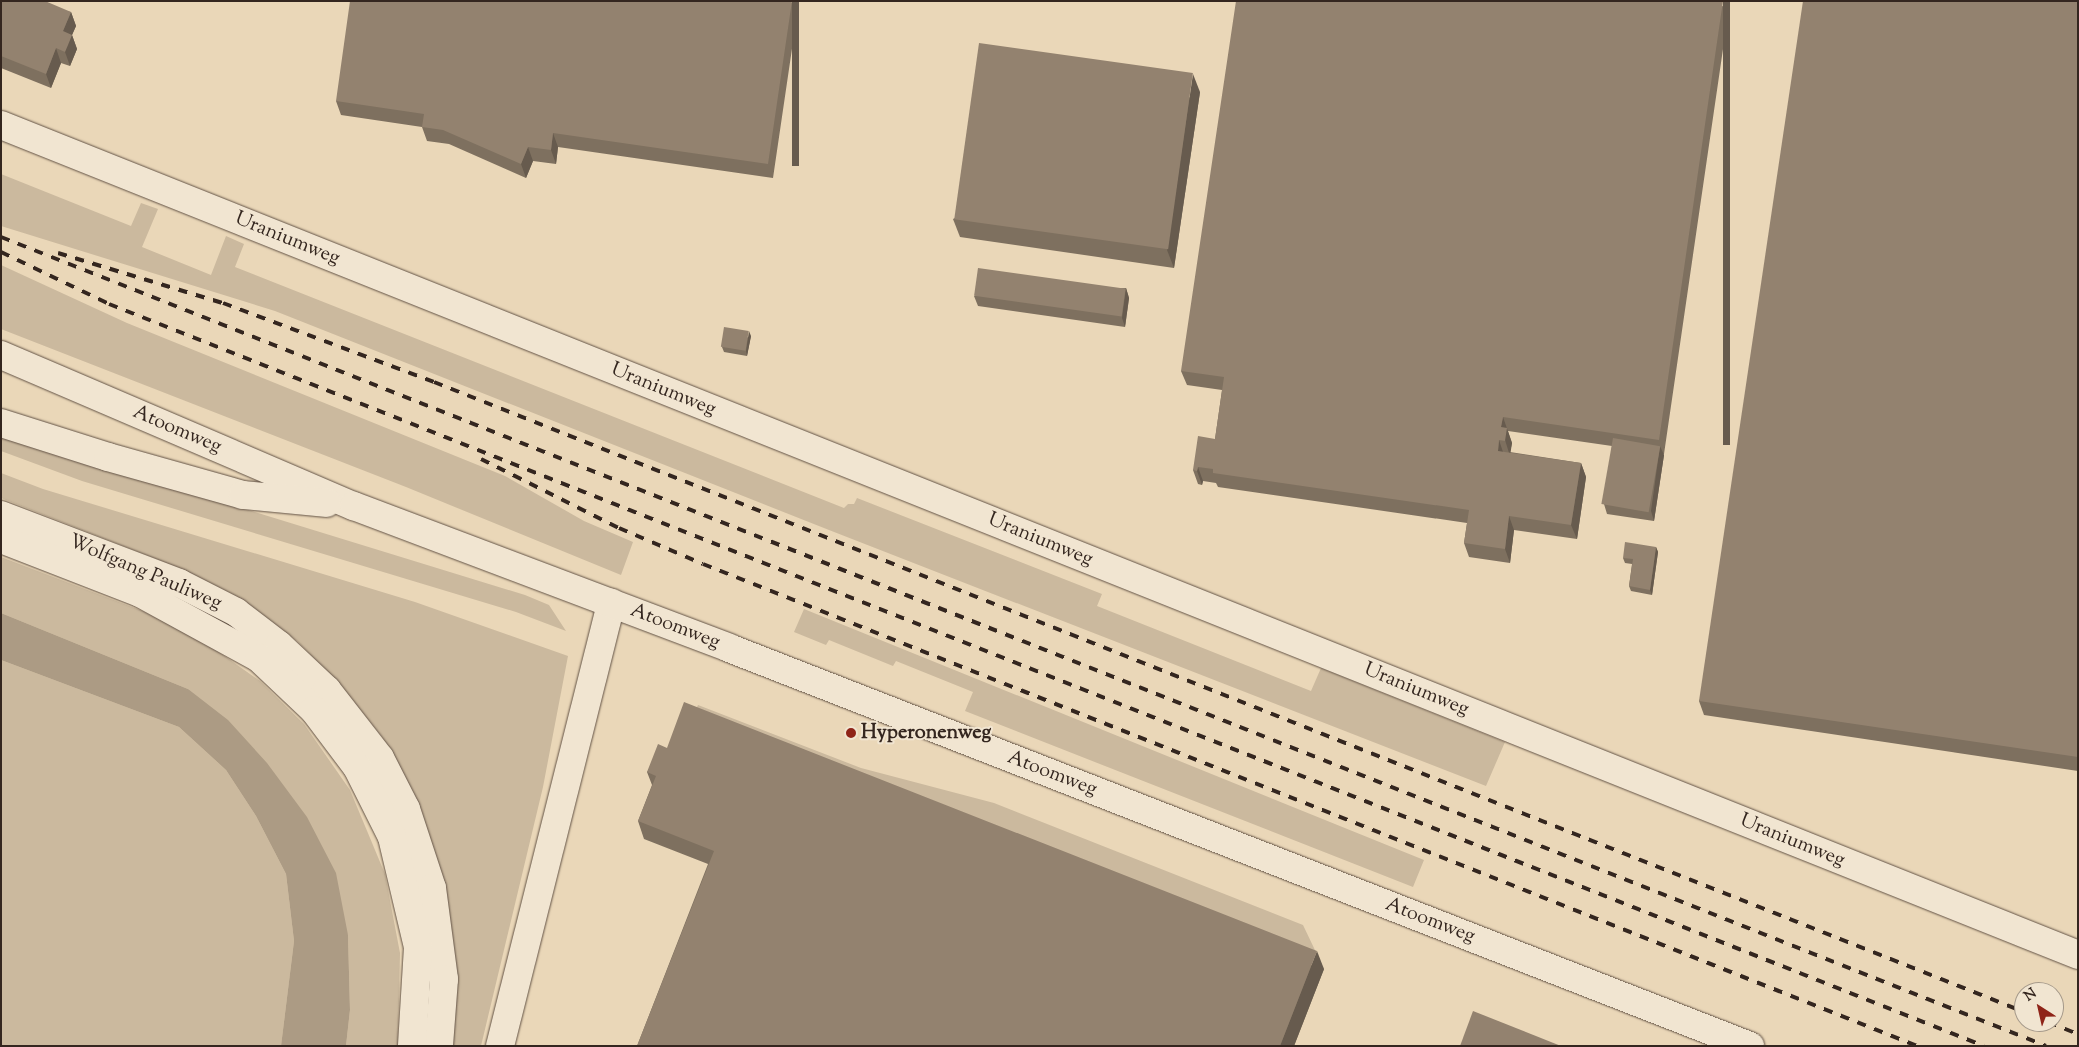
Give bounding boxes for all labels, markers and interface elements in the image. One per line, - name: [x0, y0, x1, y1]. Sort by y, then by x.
- street label: Uraniumweg: [231, 207, 343, 271]
- street label: Uraniumweg: [607, 358, 719, 422]
- street label: Atoomweg: [129, 401, 225, 459]
- street label: Uraniumweg: [984, 508, 1096, 572]
- street label: Wolfgang Pauliweg: [65, 530, 225, 616]
- street label: Atoomweg: [627, 599, 723, 655]
- street label: Uraniumweg: [1360, 658, 1472, 722]
- place label: Hyperonenweg: [861, 721, 991, 745]
- marker: Hyperonenweg: [845, 727, 857, 739]
- street label: Atoomweg: [1004, 746, 1100, 802]
- street label: Uraniumweg: [1736, 809, 1848, 873]
- street label: Atoomweg: [1382, 893, 1478, 949]
- north arrow: [2014, 982, 2064, 1032]
- text: N: [2021, 984, 2041, 1007]

